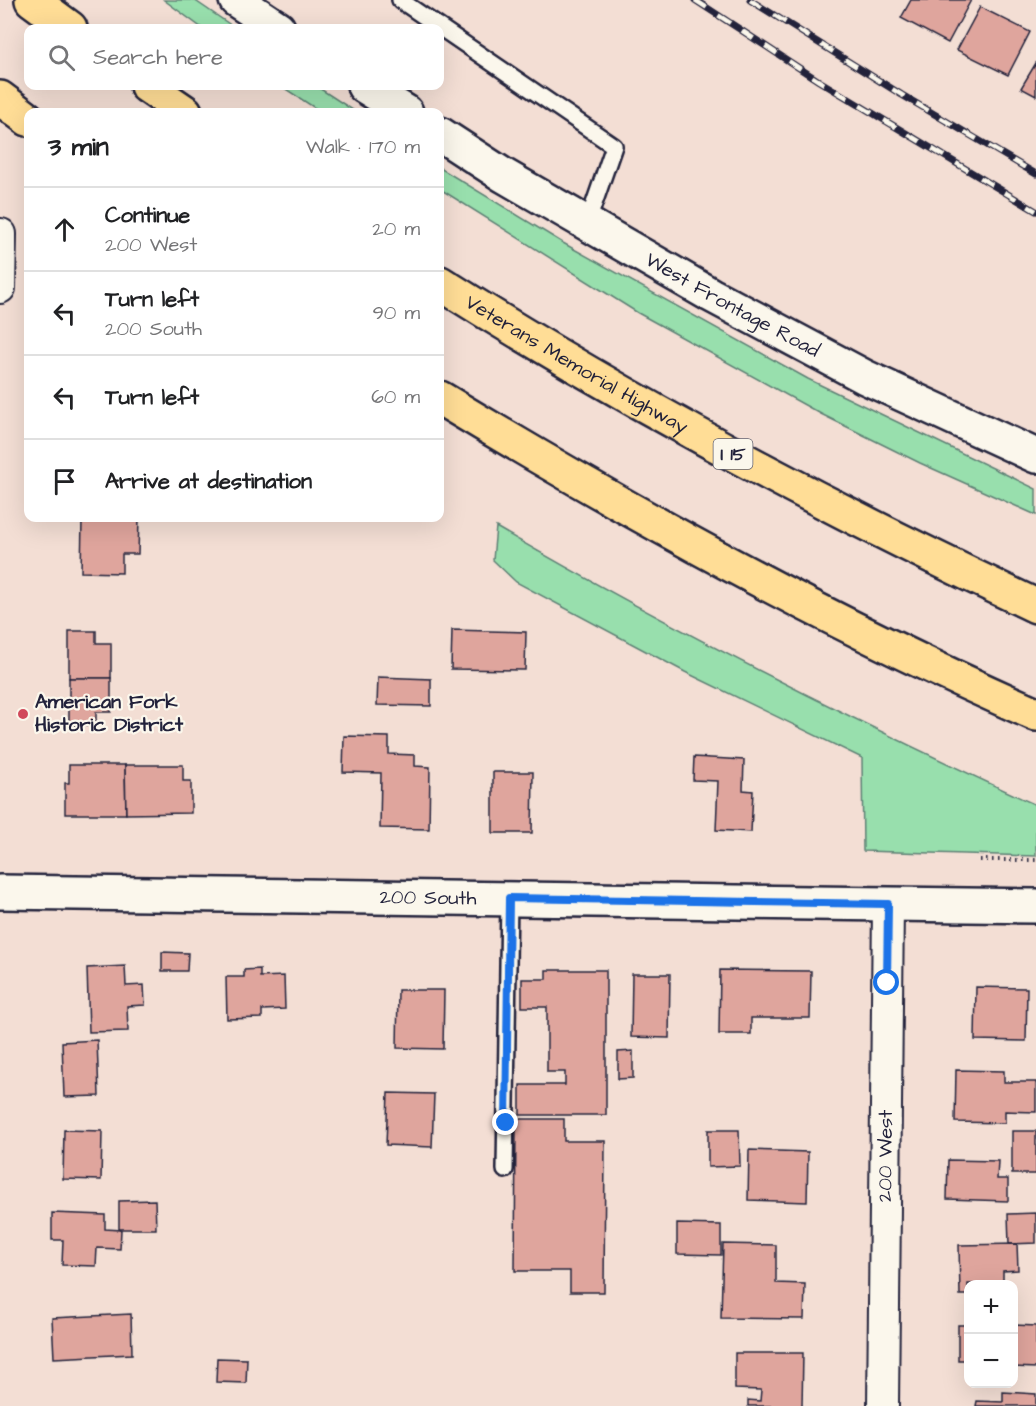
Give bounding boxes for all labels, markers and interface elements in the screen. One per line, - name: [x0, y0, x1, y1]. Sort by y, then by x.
- search box: [24, 24, 444, 90]
- icon: search: [45, 41, 78, 74]
- text: Search here: [93, 42, 223, 73]
- text: 3 min: [48, 129, 109, 165]
- text: Walk · 170 m: [306, 133, 420, 161]
- text: Continue: [105, 200, 190, 231]
- icon: ahead: [48, 213, 81, 246]
- text: 20 m: [372, 215, 420, 243]
- text: 200 West: [105, 231, 197, 259]
- street label: West Frontage Road: [640, 246, 825, 364]
- text: Turn left: [105, 284, 199, 315]
- street label: Veterans Memorial Highway: [460, 288, 693, 442]
- icon: left: [48, 297, 81, 330]
- text: 90 m: [372, 299, 420, 327]
- text: 200 South: [105, 315, 202, 343]
- icon: left: [48, 381, 81, 414]
- text: Turn left: [105, 382, 199, 413]
- text: 60 m: [371, 383, 420, 411]
- road number: I 15: [714, 439, 752, 469]
- icon: arrive: [48, 465, 81, 498]
- text: Arrive at destination: [105, 466, 312, 497]
- place label: American Fork Historic District: [35, 688, 184, 739]
- marker: American Fork Historic District: [16, 707, 30, 721]
- street label: 200 South: [379, 883, 477, 912]
- route start: [873, 969, 899, 995]
- route end: [492, 1109, 518, 1135]
- street label: 200 West: [871, 1110, 900, 1202]
- map controls: [964, 1280, 1018, 1388]
- button: +: [964, 1280, 1018, 1334]
- button: −: [964, 1334, 1018, 1388]

